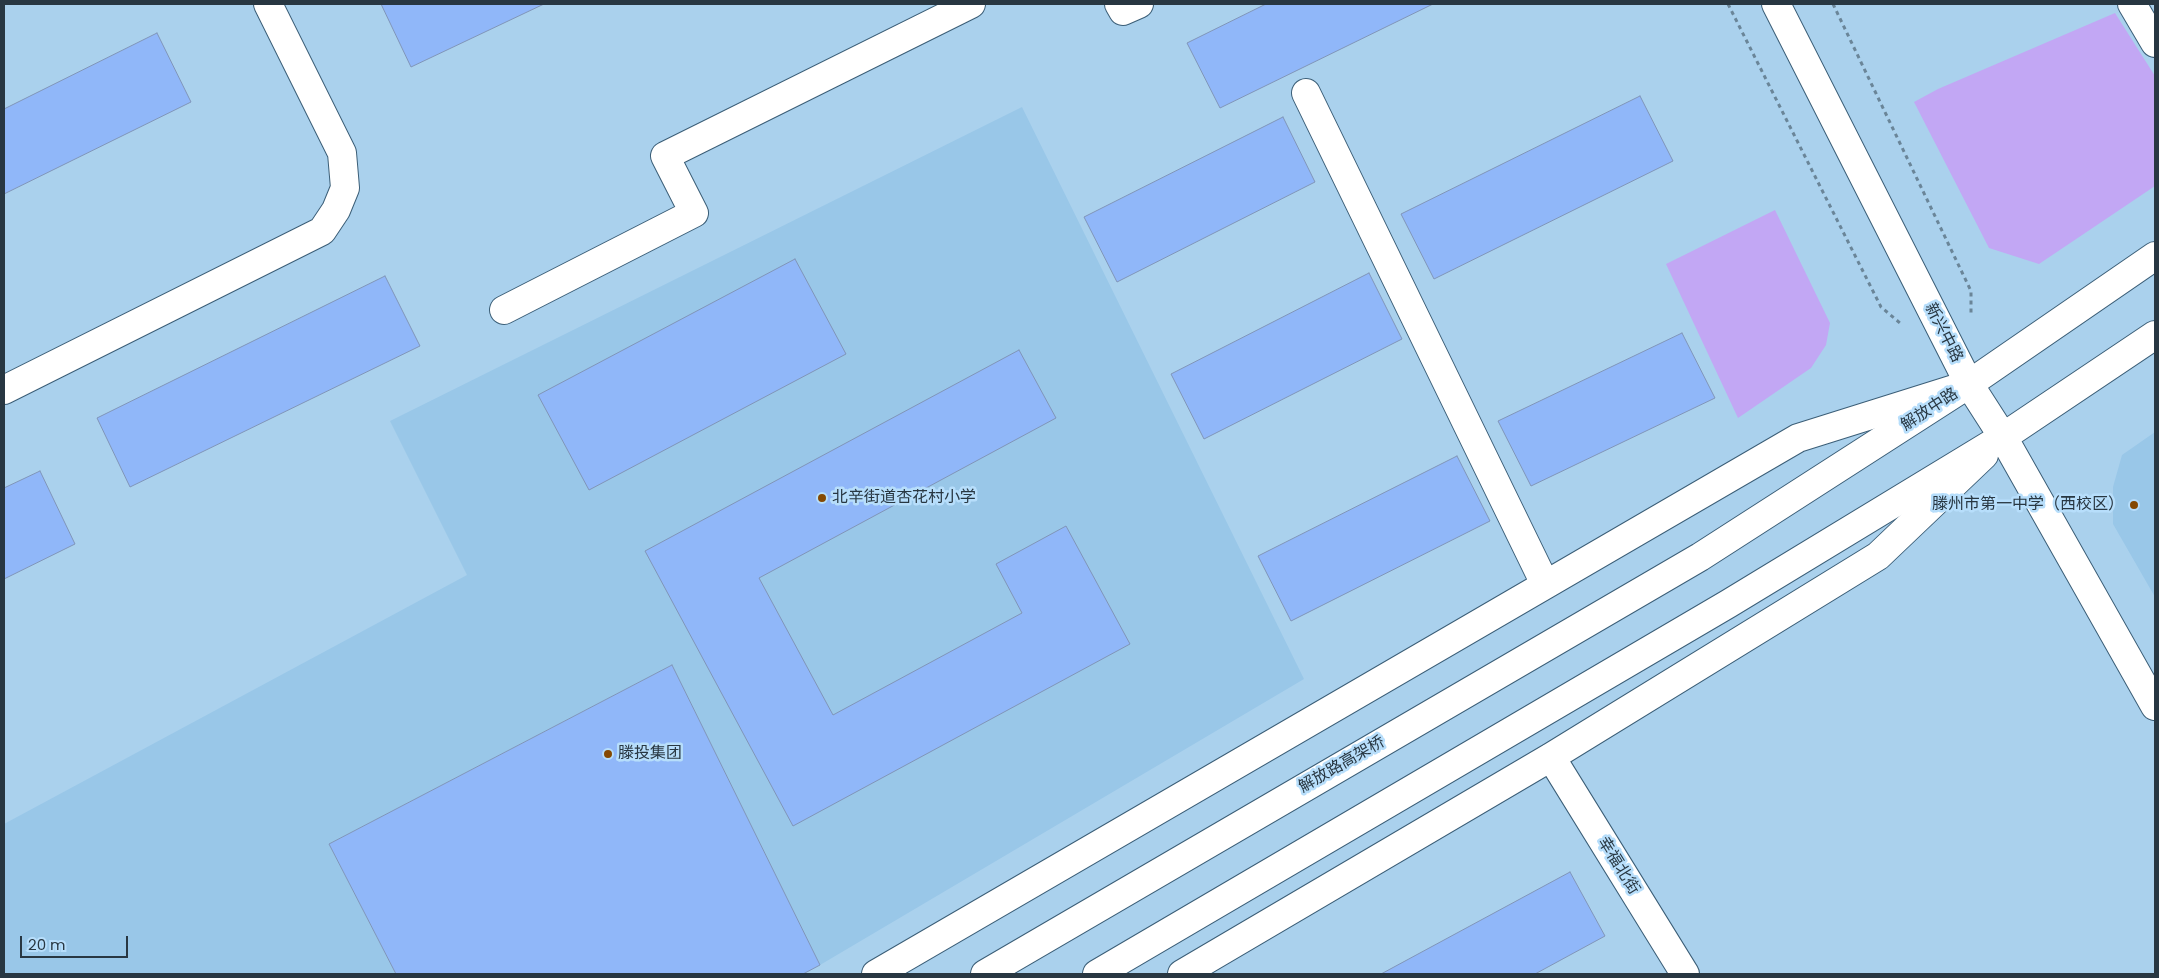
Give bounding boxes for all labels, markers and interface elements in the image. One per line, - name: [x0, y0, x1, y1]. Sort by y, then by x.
- street label: 新兴中路: [1920, 300, 1966, 366]
- street label: 解放中路: [1898, 385, 1962, 435]
- place label: 北辛街道杏花村小学: [832, 488, 976, 508]
- marker: 北辛街道杏花村小学: [816, 492, 828, 504]
- place label: 滕州市第一中学（西校区）: [1932, 495, 2124, 515]
- marker: 滕州市第一中学（西校区）: [2128, 499, 2140, 511]
- street label: 解放路高架桥: [1296, 733, 1388, 797]
- place label: 滕投集团: [618, 744, 682, 764]
- marker: 滕投集团: [602, 748, 614, 760]
- street label: 幸福北街: [1593, 834, 1643, 898]
- scale bar: [22, 926, 130, 958]
- text: 20 m: [28, 934, 66, 955]

